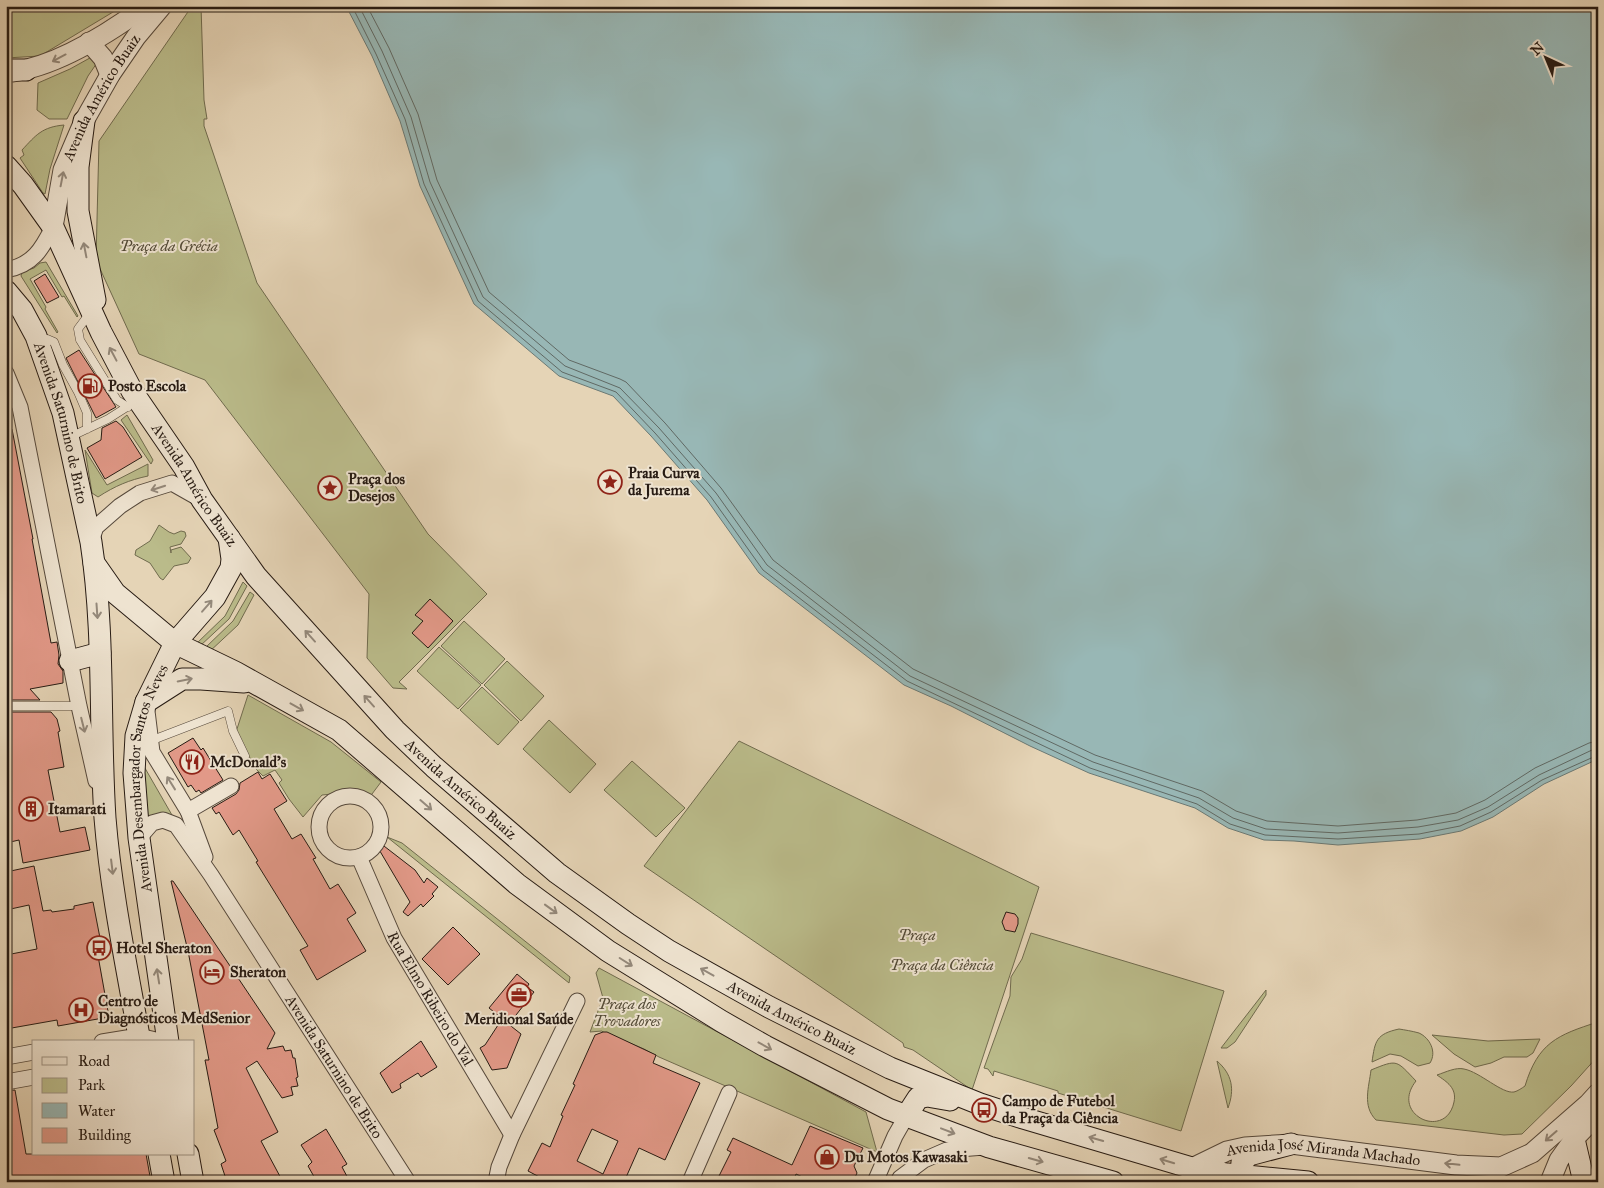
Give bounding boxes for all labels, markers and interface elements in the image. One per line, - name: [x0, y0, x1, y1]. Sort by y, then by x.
- street label: Avenida Américo Buaiz: [58, 31, 144, 165]
- north arrow: [1522, 32, 1572, 82]
- text: N: [1527, 39, 1548, 59]
- one-way arrow: [52, 54, 67, 63]
- one-way arrow: [57, 171, 67, 187]
- park label: Praça da Grécia: [120, 237, 218, 255]
- one-way arrow: [80, 243, 90, 259]
- street label: Avenida Saturnino de Brito: [30, 339, 91, 506]
- one-way arrow: [108, 347, 117, 362]
- fuel station icon: Posto Escola: [77, 373, 103, 399]
- place label: Posto Escola: [108, 377, 187, 395]
- street label: Avenida Américo Buaiz: [147, 419, 241, 550]
- place label: Praia Curva da Jurema: [628, 464, 700, 500]
- place icon: Praia Curva da Jurema: [597, 469, 623, 495]
- place label: Praça dos Desejos: [348, 470, 406, 506]
- place icon: Praça dos Desejos: [317, 475, 343, 501]
- one-way arrow: [150, 483, 166, 493]
- one-way arrow: [201, 599, 213, 612]
- one-way arrow: [93, 603, 102, 619]
- one-way arrow: [304, 629, 316, 642]
- street label: Avenida Desembargador Santos Neves: [125, 661, 172, 894]
- one-way arrow: [176, 675, 192, 685]
- one-way arrow: [363, 694, 375, 707]
- one-way arrow: [289, 703, 304, 712]
- one-way arrow: [79, 717, 88, 733]
- street label: Avenida Américo Buaiz: [400, 734, 520, 843]
- restaurant icon: McDonald's: [179, 749, 205, 775]
- place label: McDonald's: [210, 753, 287, 771]
- one-way arrow: [165, 776, 175, 790]
- building icon: Itamarati: [18, 796, 44, 822]
- one-way arrow: [419, 799, 432, 811]
- place label: Itamarati: [48, 800, 107, 818]
- one-way arrow: [107, 858, 117, 874]
- one-way arrow: [544, 904, 558, 914]
- park label: Praça: [898, 926, 936, 944]
- street label: Rua Elmo Ribeiro do Val: [383, 929, 478, 1070]
- bus stop icon: Hotel Sheraton: [86, 935, 112, 961]
- place label: Hotel Sheraton: [116, 939, 212, 957]
- park label: Praça da Ciência: [890, 956, 994, 974]
- one-way arrow: [619, 957, 633, 967]
- hotel icon: Sheraton: [199, 959, 225, 985]
- place label: Sheraton: [230, 963, 287, 981]
- one-way arrow: [700, 967, 715, 977]
- one-way arrow: [153, 969, 163, 985]
- street label: Avenida Américo Buaiz: [723, 976, 860, 1059]
- office icon: Meridional Saúde: [506, 982, 532, 1008]
- street label: Avenida Saturnino de Brito: [281, 991, 387, 1142]
- place label: Centro de Diagnósticos MedSenior: [98, 992, 250, 1028]
- park label: Praça dos Trovadores: [593, 995, 661, 1030]
- hospital icon: Centro de Diagnósticos MedSenior: [68, 997, 94, 1023]
- place label: Meridional Saúde: [465, 1010, 574, 1028]
- legend: [32, 1040, 195, 1156]
- one-way arrow: [758, 1042, 772, 1052]
- text: Road: [78, 1052, 110, 1070]
- text: Park: [78, 1076, 105, 1094]
- place label: Campo de Futebol da Praça da Ciência: [1002, 1092, 1119, 1128]
- bus stop icon: Campo de Futebol da Praça da Ciência: [971, 1097, 997, 1123]
- text: Water: [78, 1102, 115, 1120]
- text: Building: [78, 1126, 132, 1144]
- one-way arrow: [940, 1127, 955, 1136]
- one-way arrow: [1545, 1131, 1558, 1142]
- one-way arrow: [1088, 1134, 1104, 1144]
- street label: Avenida José Miranda Machado: [1223, 1135, 1422, 1169]
- shop icon: Du Motos Kawasaki: [814, 1144, 840, 1170]
- place label: Du Motos Kawasaki: [844, 1148, 968, 1166]
- one-way arrow: [1160, 1155, 1176, 1165]
- one-way arrow: [1027, 1156, 1043, 1165]
- one-way arrow: [1444, 1159, 1460, 1169]

